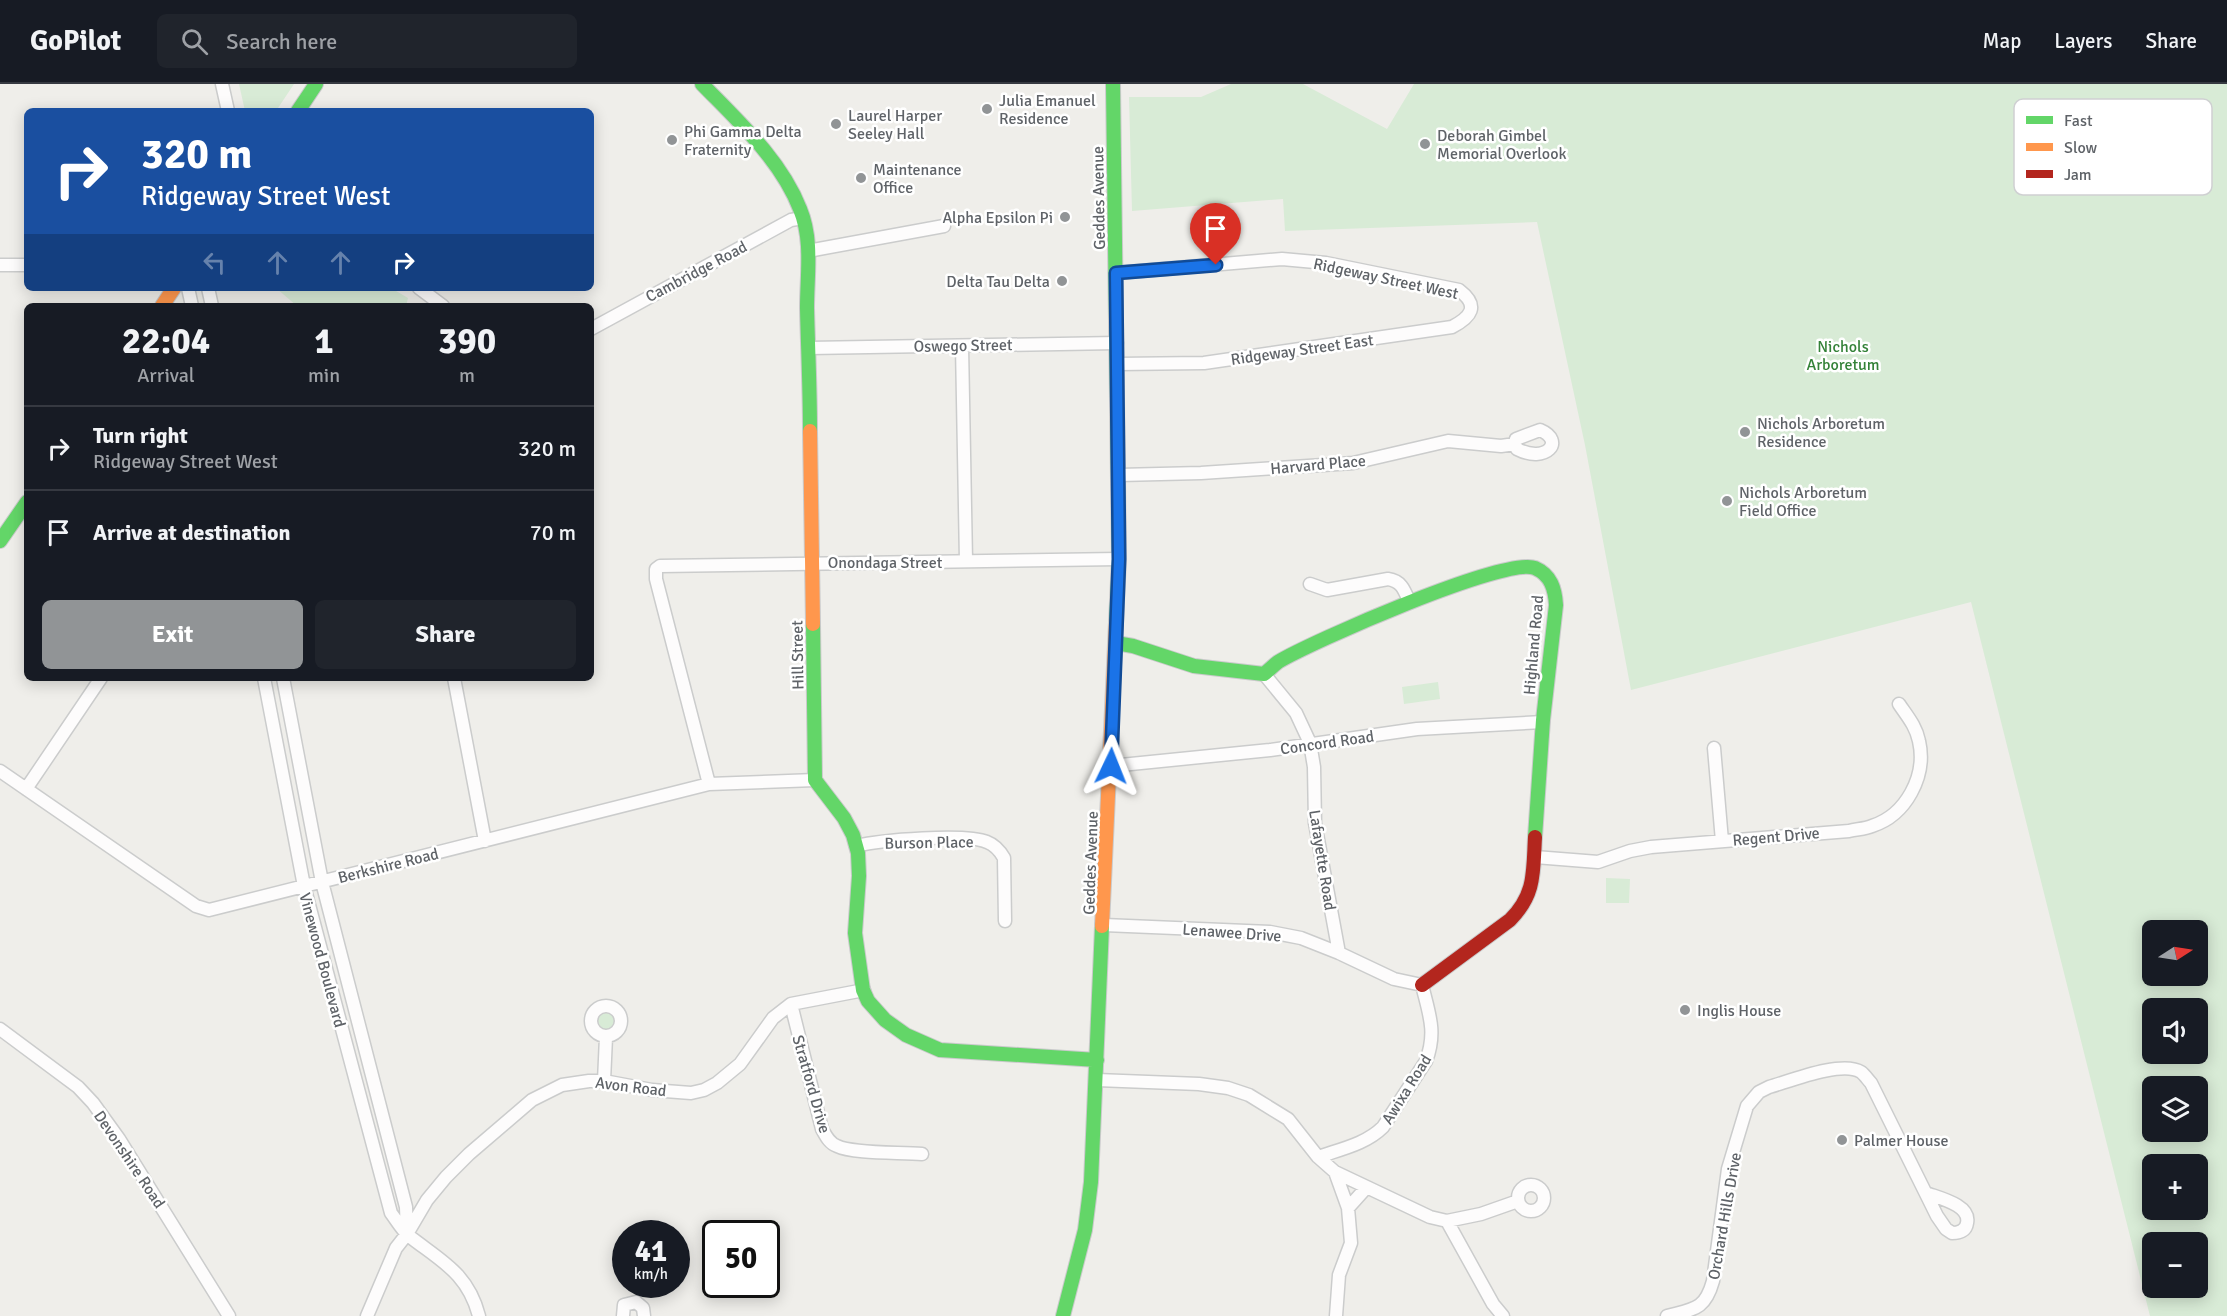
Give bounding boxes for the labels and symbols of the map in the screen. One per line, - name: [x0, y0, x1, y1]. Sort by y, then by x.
- place label: Julia Emanuel Residence: [999, 91, 1096, 129]
- legend: [2014, 99, 2212, 195]
- marker: Julia Emanuel Residence: [980, 102, 994, 116]
- place label: Laurel Harper Seeley Hall: [848, 106, 942, 144]
- text: Fast: [2064, 111, 2093, 131]
- marker: Laurel Harper Seeley Hall: [829, 117, 843, 131]
- place label: Phi Gamma Delta Fraternity: [684, 122, 802, 160]
- place label: Deborah Gimbel Memorial Overlook: [1437, 126, 1567, 164]
- marker: Phi Gamma Delta Fraternity: [665, 133, 679, 147]
- marker: Deborah Gimbel Memorial Overlook: [1418, 137, 1432, 151]
- text: Slow: [2064, 138, 2098, 158]
- street label: Geddes Avenue: [1088, 146, 1110, 250]
- place label: Maintenance Office: [873, 160, 962, 198]
- text: Jam: [2064, 165, 2092, 185]
- marker: Maintenance Office: [854, 171, 868, 185]
- pin: [1190, 203, 1241, 265]
- place label: Alpha Epsilon Pi: [942, 208, 1053, 228]
- marker: Alpha Epsilon Pi: [1058, 210, 1072, 224]
- street label: Cambridge Road: [642, 237, 751, 307]
- street label: Ridgeway Street West: [1311, 254, 1461, 304]
- place label: Delta Tau Delta: [946, 272, 1050, 292]
- marker: Delta Tau Delta: [1055, 274, 1069, 288]
- street label: Ridgeway Street East: [1230, 330, 1375, 370]
- street label: Oswego Street: [913, 335, 1013, 357]
- park label: Nichols Arboretum: [1806, 337, 1880, 375]
- place label: Nichols Arboretum Residence: [1757, 414, 1885, 452]
- marker: Nichols Arboretum Residence: [1738, 425, 1752, 439]
- street label: Harvard Place: [1270, 451, 1367, 479]
- place label: Nichols Arboretum Field Office: [1739, 483, 1867, 521]
- marker: Nichols Arboretum Field Office: [1720, 494, 1734, 508]
- street label: Onondaga Street: [828, 553, 943, 573]
- street label: Highland Road: [1520, 594, 1548, 696]
- street label: Hill Street: [787, 620, 809, 690]
- street label: Concord Road: [1279, 727, 1375, 759]
- position arrow: [1079, 734, 1143, 798]
- street label: Lafayette Road: [1304, 808, 1340, 912]
- street label: Geddes Avenue: [1079, 811, 1103, 915]
- street label: Regent Drive: [1732, 823, 1821, 851]
- street label: Burson Place: [884, 832, 974, 854]
- street label: Berkshire Road: [336, 844, 441, 888]
- street label: Vinewood Boulevard: [294, 891, 350, 1030]
- street label: Lenawee Drive: [1182, 920, 1282, 946]
- north arrow: [2142, 920, 2208, 986]
- place label: Inglis House: [1697, 1001, 1781, 1021]
- marker: Inglis House: [1678, 1003, 1692, 1017]
- street label: Stratford Drive: [787, 1033, 835, 1136]
- street label: Awixa Road: [1378, 1051, 1436, 1128]
- street label: Avon Road: [594, 1073, 668, 1101]
- street label: Devonshire Road: [89, 1107, 169, 1212]
- place label: Palmer House: [1854, 1131, 1949, 1151]
- marker: Palmer House: [1835, 1133, 1849, 1147]
- street label: Orchard Hills Drive: [1704, 1151, 1746, 1281]
- speed limit sign: 50: [702, 1220, 780, 1298]

